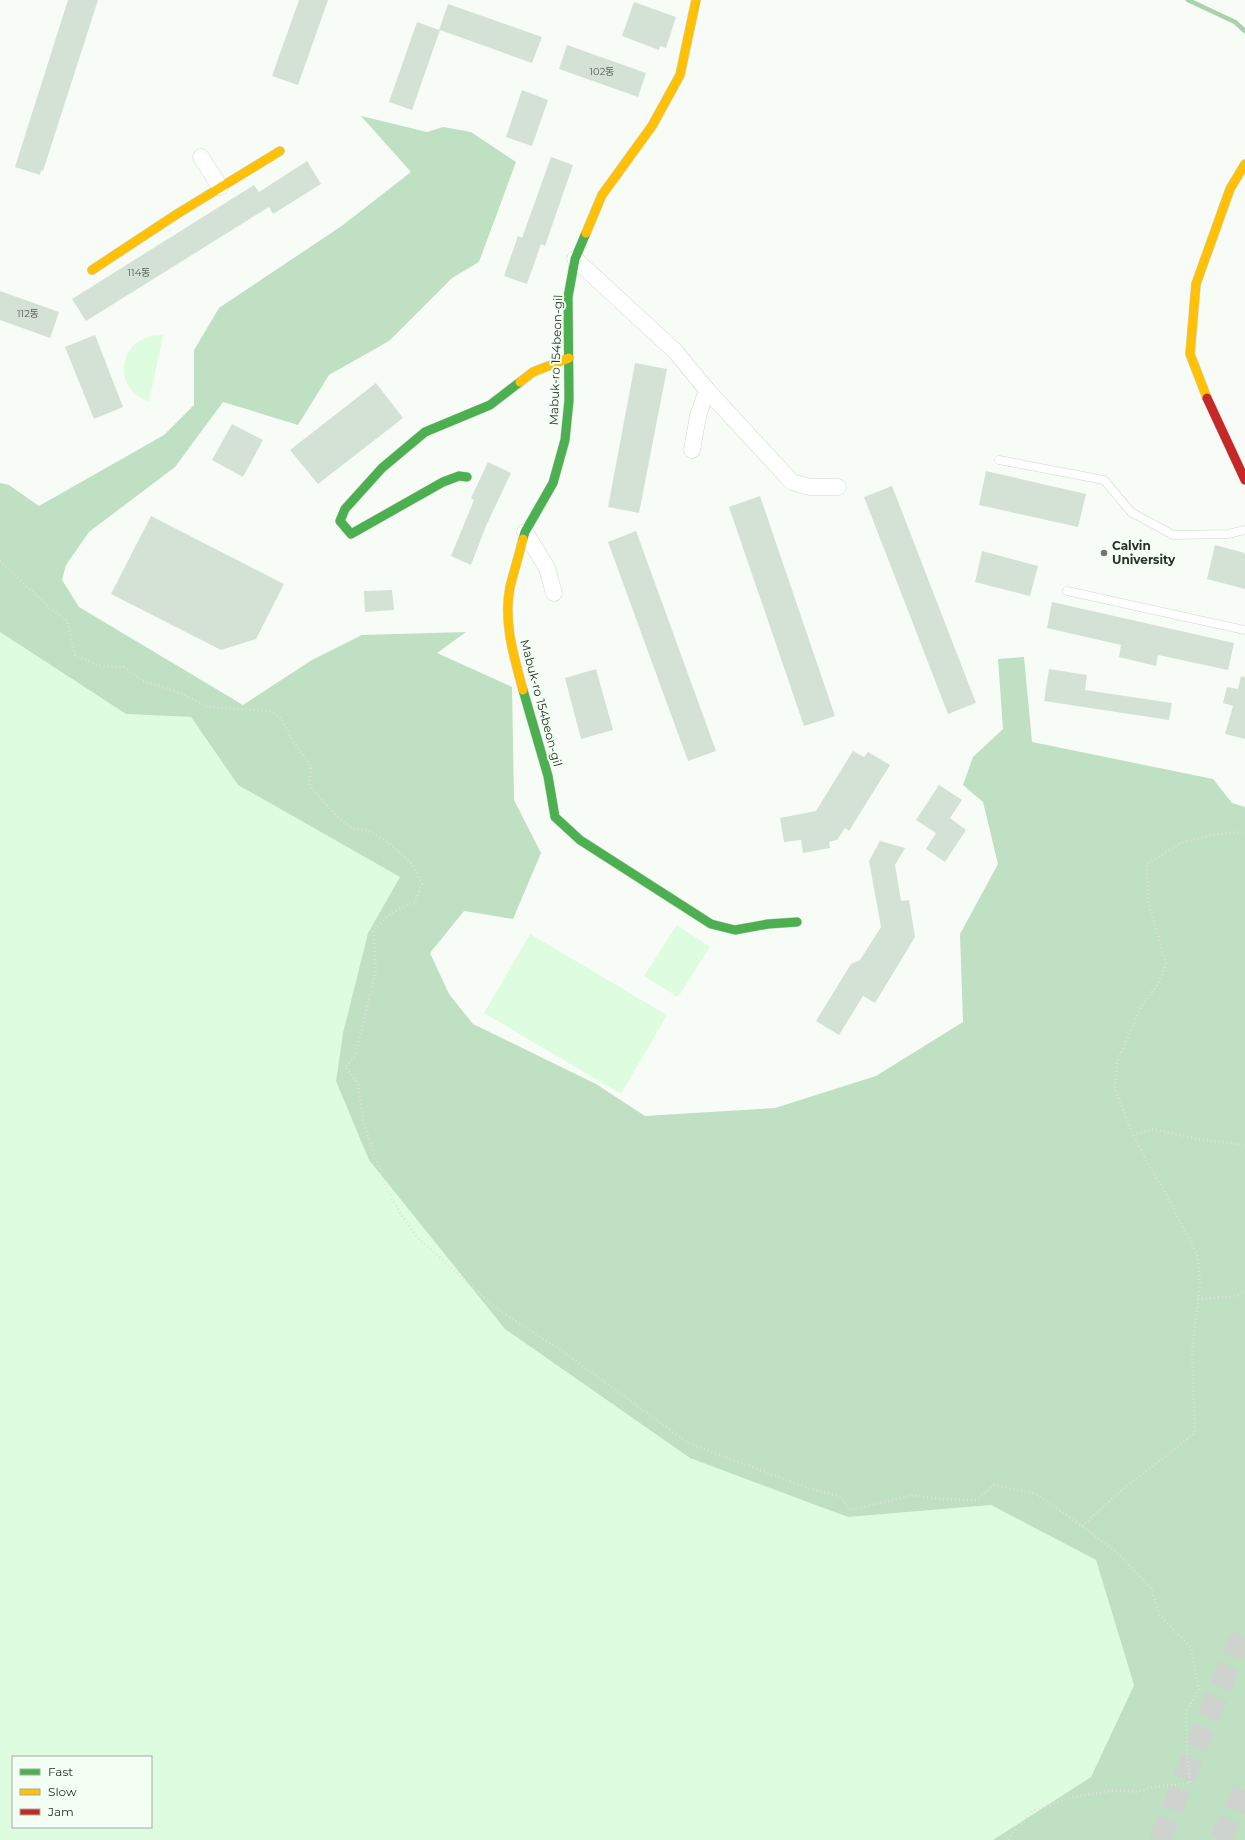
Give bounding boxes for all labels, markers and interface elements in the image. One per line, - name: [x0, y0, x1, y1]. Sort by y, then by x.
- house number: 102동: [589, 65, 615, 78]
- house number: 114동: [127, 266, 151, 279]
- street label: Mabuk-ro 154beon-gil: [546, 294, 565, 426]
- house number: 112동: [17, 307, 39, 320]
- place label: Calvin University: [1112, 538, 1176, 567]
- marker: Calvin University: [1099, 548, 1109, 558]
- street label: Mabuk-ro 154beon-gil: [517, 638, 566, 768]
- legend: [12, 1756, 152, 1828]
- text: Fast: [48, 1764, 73, 1779]
- text: Slow: [48, 1784, 77, 1799]
- text: Jam: [47, 1804, 74, 1819]

